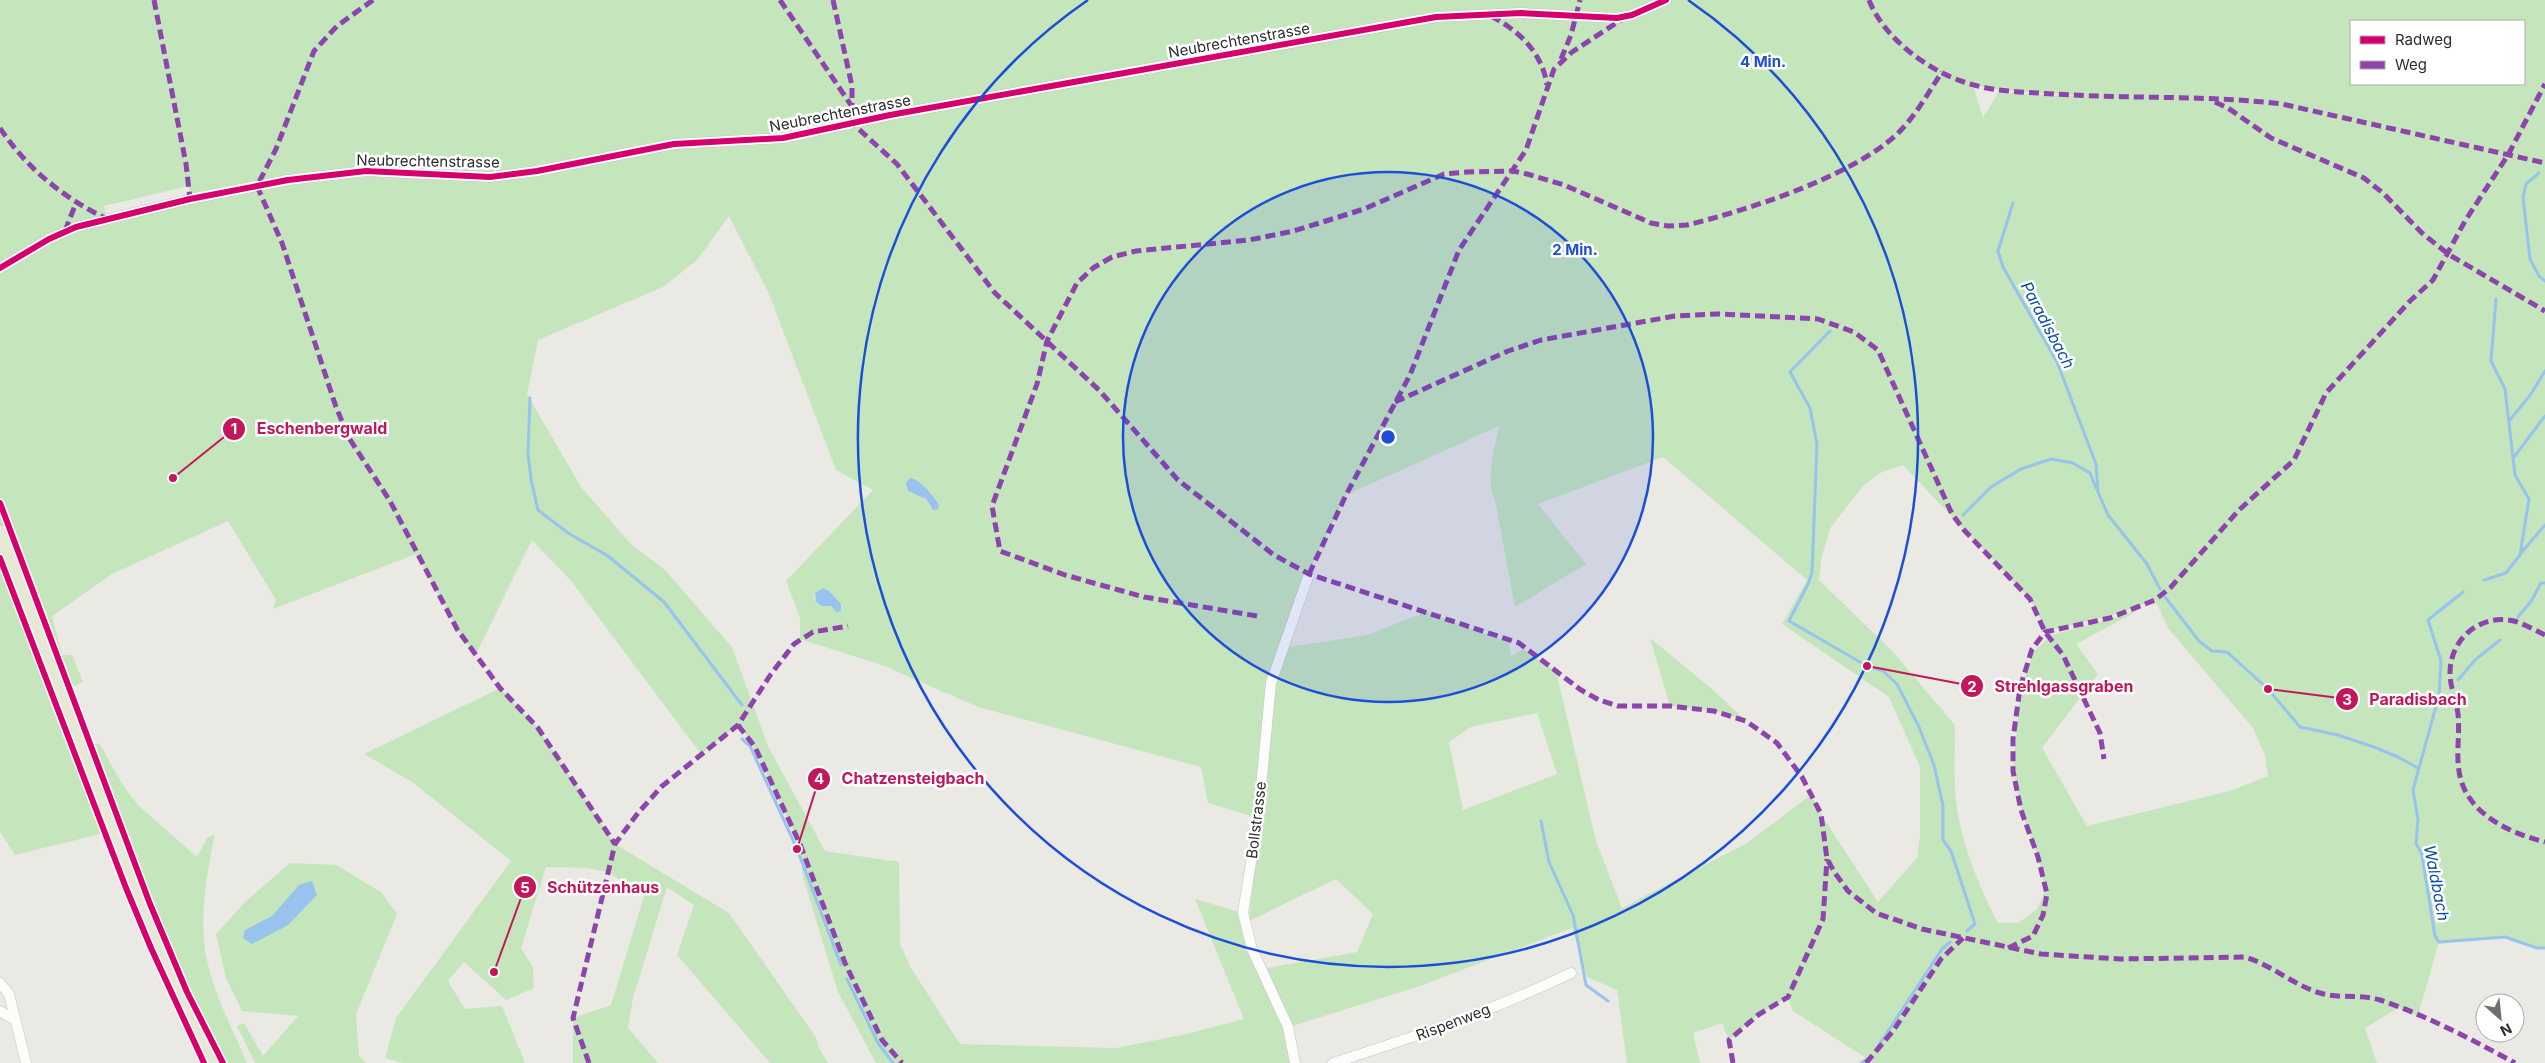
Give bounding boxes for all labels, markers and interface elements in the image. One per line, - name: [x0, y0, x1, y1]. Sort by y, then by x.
- street label: Neubrechtenstrasse: [1167, 18, 1311, 62]
- legend: [2350, 20, 2525, 85]
- text: Radweg: [2395, 30, 2452, 49]
- text: 4 Min.: [1740, 52, 1786, 71]
- text: Weg: [2395, 55, 2427, 74]
- street label: Neubrechtenstrasse: [768, 90, 912, 136]
- street label: Neubrechtenstrasse: [356, 150, 500, 172]
- text: 2 Min.: [1552, 240, 1598, 259]
- water label: Paradisbach: [2017, 278, 2079, 372]
- callout: Eschenbergwald: [222, 413, 397, 444]
- text: Eschenbergwald: [257, 418, 387, 438]
- text: 1: [231, 419, 237, 438]
- centre of rings: [1379, 428, 1397, 446]
- callout: Strehlgassgraben: [1960, 671, 2143, 702]
- text: Strehlgassgraben: [1995, 676, 2133, 696]
- text: 2: [1967, 677, 1977, 696]
- callout: Paradisbach: [2334, 684, 2477, 715]
- text: Paradisbach: [2369, 689, 2467, 709]
- text: 3: [2342, 690, 2352, 709]
- callout: Chatzensteigbach: [807, 763, 995, 794]
- text: Chatzensteigbach: [842, 768, 984, 788]
- text: 4: [814, 769, 824, 788]
- street label: Bollstrasse: [1242, 780, 1270, 860]
- water label: Waldbach: [2420, 843, 2454, 923]
- callout: Schützenhaus: [512, 872, 669, 903]
- text: Schützenhaus: [547, 877, 659, 897]
- text: 5: [520, 878, 530, 897]
- north arrow: [2475, 993, 2525, 1043]
- street label: Rispenweg: [1413, 999, 1493, 1045]
- text: N: [2498, 1020, 2515, 1040]

